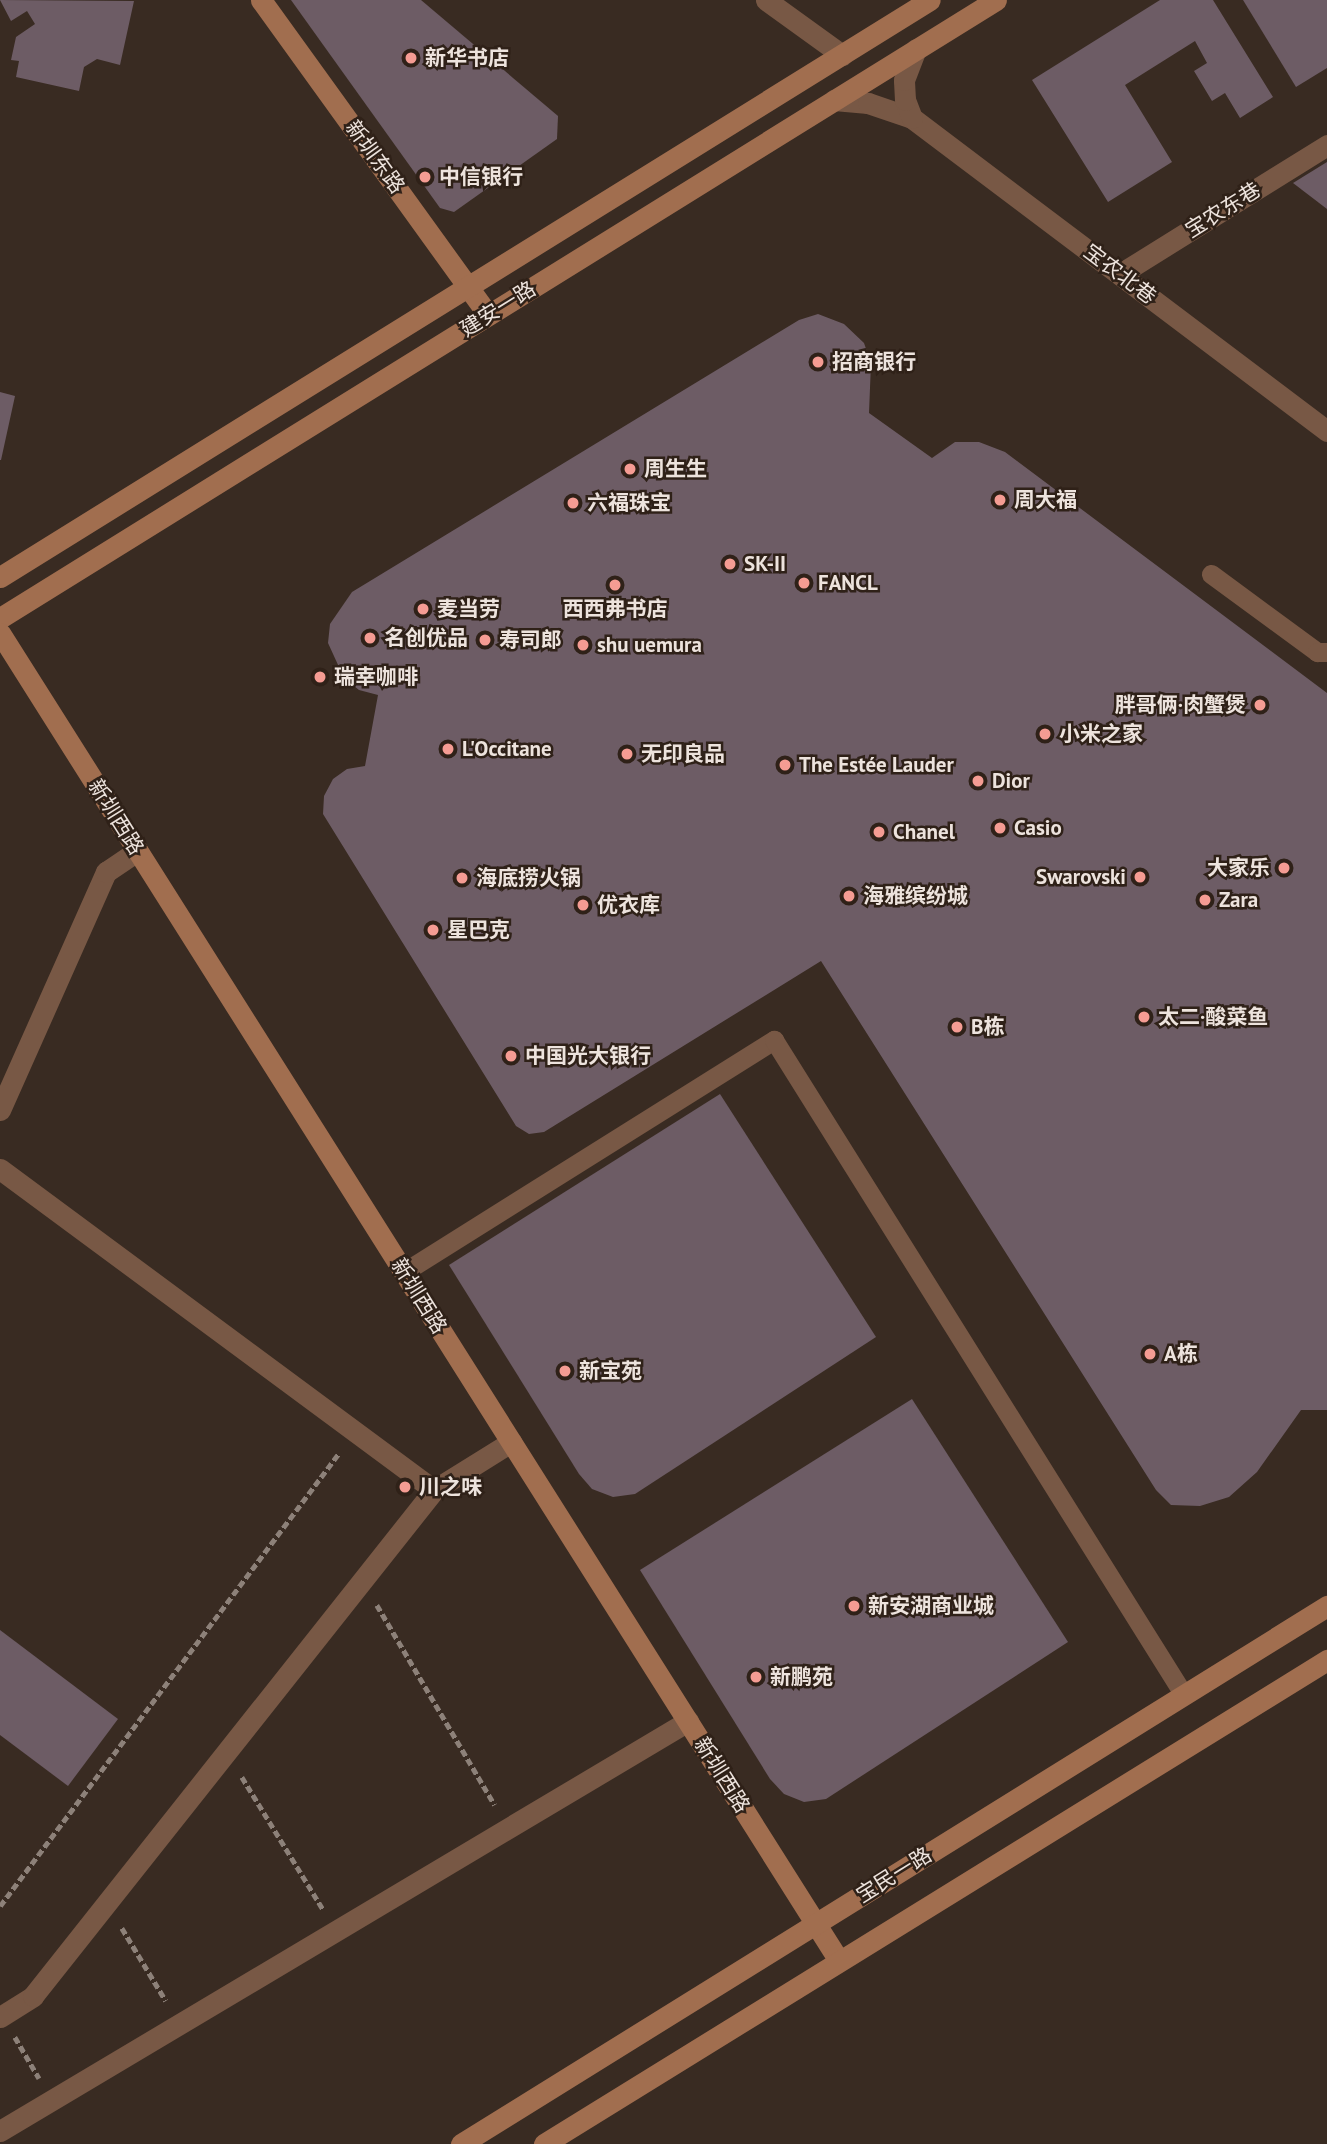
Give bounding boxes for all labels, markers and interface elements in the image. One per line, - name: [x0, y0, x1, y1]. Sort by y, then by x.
- place label: 新华书店: [425, 45, 509, 71]
- marker: 新华书店: [403, 50, 419, 66]
- street label: 新圳东路: [340, 116, 410, 198]
- place label: 中信银行: [439, 164, 523, 190]
- marker: 中信银行: [417, 169, 433, 185]
- street label: 宝农东巷: [1181, 177, 1265, 243]
- street label: 宝农北巷: [1079, 239, 1161, 309]
- street label: 建安一路: [456, 276, 540, 342]
- place label: 招商银行: [832, 349, 916, 375]
- marker: 招商银行: [810, 354, 826, 370]
- place label: 周生生: [644, 456, 707, 482]
- marker: 周生生: [622, 461, 638, 477]
- place label: 周大福: [1014, 487, 1077, 513]
- place label: 六福珠宝: [587, 490, 671, 516]
- marker: 周大福: [992, 492, 1008, 508]
- marker: 六福珠宝: [565, 495, 581, 511]
- place label: SK-II: [744, 551, 786, 577]
- marker: SK-II: [722, 556, 738, 572]
- place label: FANCL: [818, 570, 878, 596]
- marker: FANCL: [796, 575, 812, 591]
- marker: 西西弗书店: [607, 577, 623, 593]
- place label: 麦当劳: [437, 596, 500, 622]
- place label: 西西弗书店: [563, 596, 667, 622]
- marker: 麦当劳: [415, 601, 431, 617]
- place label: 名创优品: [384, 625, 468, 651]
- place label: 寿司郎: [499, 627, 562, 653]
- marker: 名创优品: [362, 630, 378, 646]
- marker: 寿司郎: [477, 632, 493, 648]
- place label: shu uemura: [597, 632, 702, 658]
- marker: shu uemura: [575, 637, 591, 653]
- place label: 瑞幸咖啡: [334, 664, 418, 690]
- marker: 瑞幸咖啡: [312, 669, 328, 685]
- place label: 胖哥俩·肉蟹煲: [1115, 692, 1246, 718]
- marker: 胖哥俩·肉蟹煲: [1252, 697, 1268, 713]
- place label: 小米之家: [1059, 721, 1143, 747]
- marker: 小米之家: [1037, 726, 1053, 742]
- place label: L'Occitane: [462, 736, 552, 762]
- marker: L'Occitane: [440, 741, 456, 757]
- place label: 无印良品: [641, 741, 725, 767]
- marker: 无印良品: [619, 746, 635, 762]
- place label: The Estée Lauder: [799, 752, 954, 778]
- marker: The Estée Lauder: [777, 757, 793, 773]
- place label: Dior: [992, 768, 1030, 794]
- marker: Dior: [970, 773, 986, 789]
- street label: 新圳西路: [83, 775, 149, 859]
- place label: Casio: [1014, 815, 1062, 841]
- place label: Chanel: [893, 819, 955, 845]
- marker: Casio: [992, 820, 1008, 836]
- marker: Chanel: [871, 824, 887, 840]
- place label: 大家乐: [1207, 855, 1270, 881]
- marker: 大家乐: [1276, 860, 1292, 876]
- place label: Swarovski: [1036, 864, 1126, 890]
- place label: 海底捞火锅: [476, 865, 581, 891]
- marker: Swarovski: [1132, 869, 1148, 885]
- marker: 海底捞火锅: [454, 870, 470, 886]
- place label: 海雅缤纷城: [863, 883, 968, 909]
- place label: Zara: [1219, 887, 1258, 913]
- marker: 海雅缤纷城: [841, 888, 857, 904]
- place label: 优衣库: [597, 892, 660, 918]
- marker: Zara: [1197, 892, 1213, 908]
- marker: 优衣库: [575, 897, 591, 913]
- place label: 星巴克: [447, 917, 510, 943]
- marker: 星巴克: [425, 922, 441, 938]
- place label: 太二·酸菜鱼: [1158, 1004, 1268, 1030]
- marker: 太二·酸菜鱼: [1136, 1009, 1152, 1025]
- place label: B栋: [971, 1014, 1004, 1040]
- marker: B栋: [949, 1019, 965, 1035]
- place label: 中国光大银行: [525, 1043, 651, 1069]
- marker: 中国光大银行: [503, 1048, 519, 1064]
- street label: 新圳西路: [386, 1254, 452, 1338]
- place label: A栋: [1164, 1341, 1198, 1367]
- marker: A栋: [1142, 1346, 1158, 1362]
- place label: 新宝苑: [579, 1358, 642, 1384]
- marker: 新宝苑: [557, 1363, 573, 1379]
- place label: 川之味: [419, 1474, 482, 1500]
- marker: 川之味: [397, 1479, 413, 1495]
- place label: 新安湖商业城: [868, 1593, 994, 1619]
- marker: 新安湖商业城: [846, 1598, 862, 1614]
- place label: 新鹏苑: [770, 1664, 833, 1690]
- marker: 新鹏苑: [748, 1669, 764, 1685]
- street label: 新圳西路: [689, 1733, 755, 1817]
- street label: 宝民一路: [852, 1842, 936, 1908]

